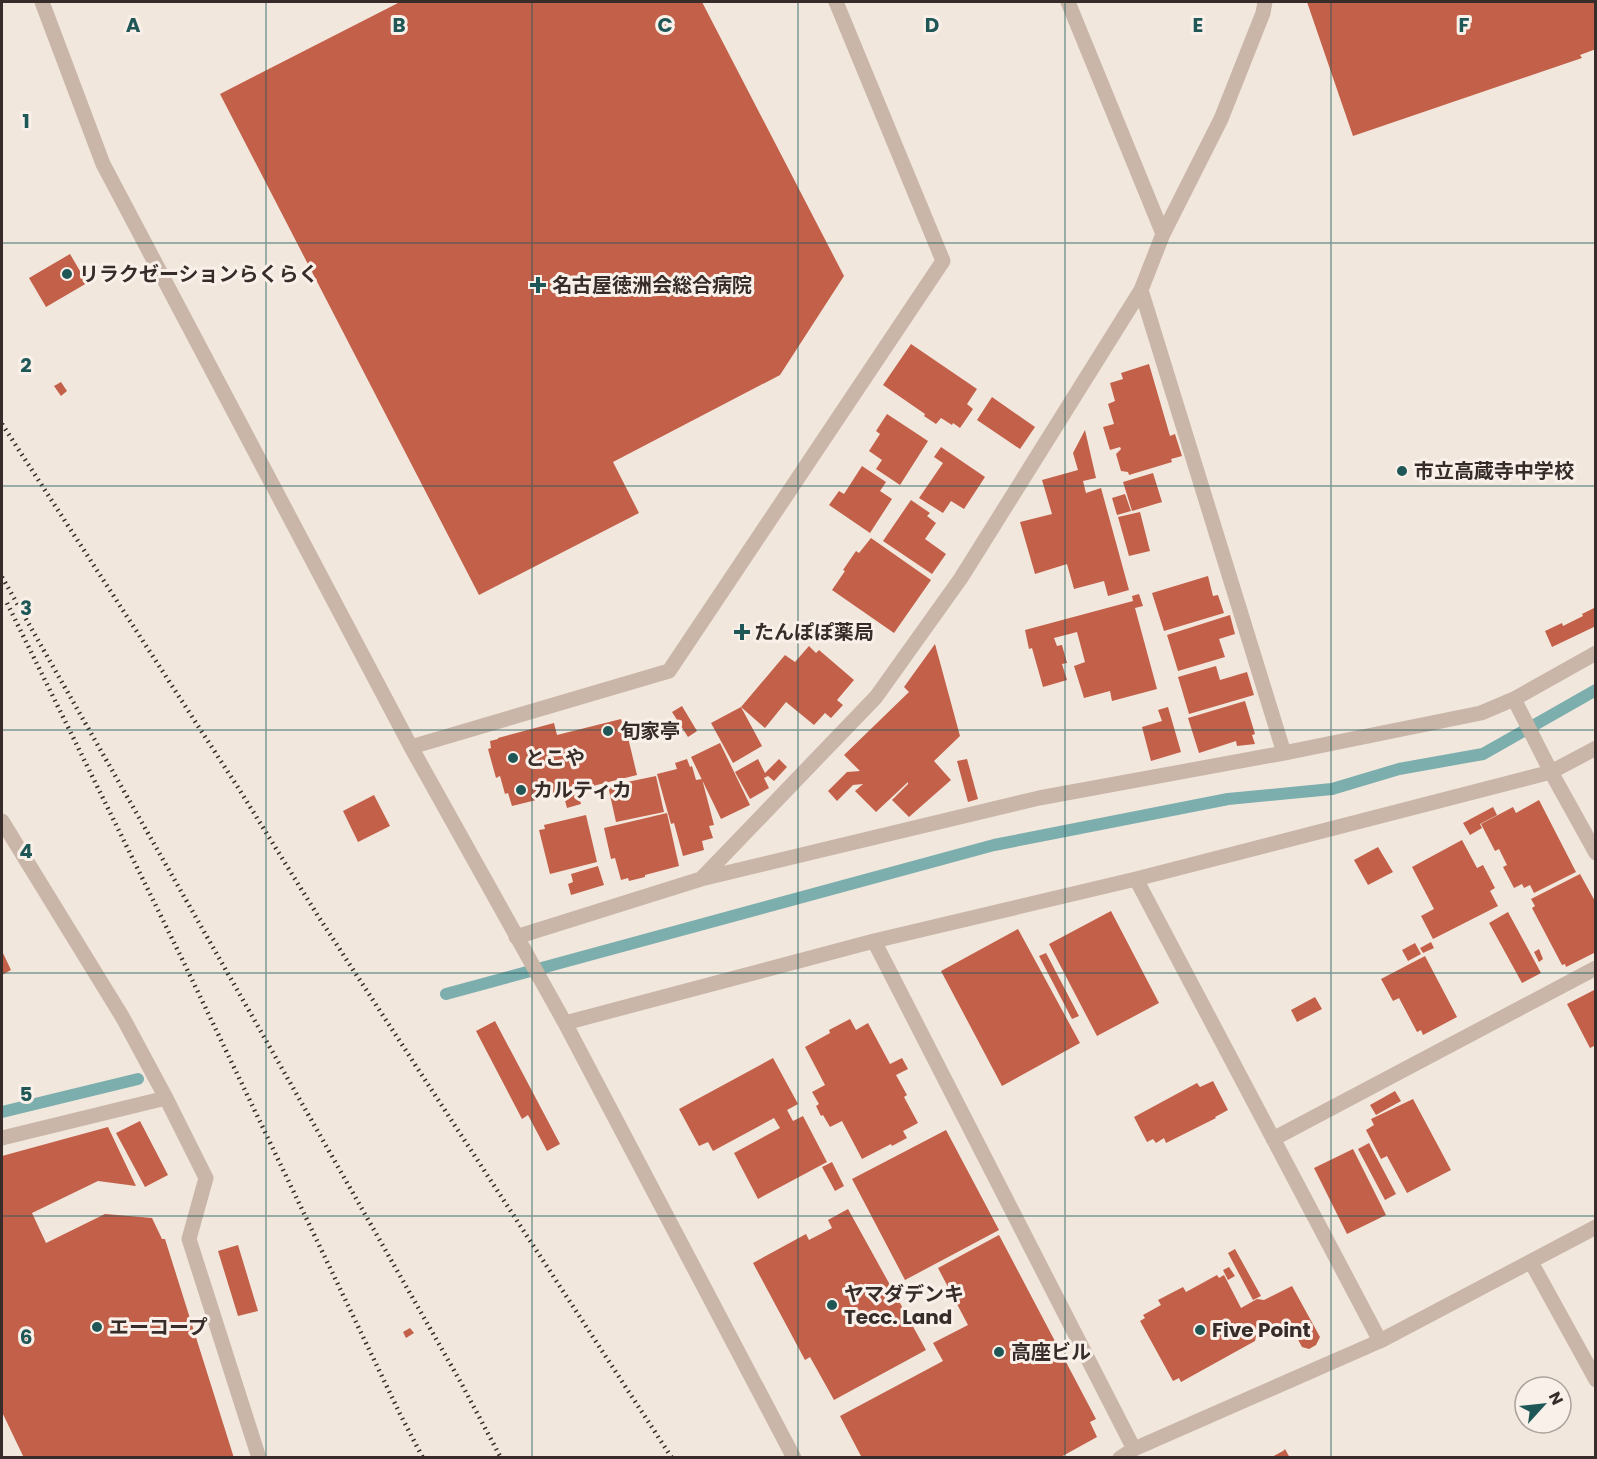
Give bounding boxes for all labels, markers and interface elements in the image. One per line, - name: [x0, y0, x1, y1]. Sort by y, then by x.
- text: A: [126, 11, 141, 39]
- text: B: [392, 11, 406, 39]
- text: C: [657, 11, 673, 39]
- text: D: [925, 11, 939, 39]
- text: E: [1193, 11, 1203, 39]
- text: F: [1459, 11, 1470, 39]
- text: 1: [22, 107, 30, 135]
- place label: リラクゼーションらくらく: [79, 260, 319, 288]
- marker: リラクゼーションらくらく: [60, 267, 74, 281]
- place label: 名古屋徳洲会総合病院: [552, 271, 752, 299]
- marker: 名古屋徳洲会総合病院: [529, 276, 547, 294]
- text: 2: [20, 351, 32, 379]
- place label: 市立高蔵寺中学校: [1414, 457, 1574, 485]
- marker: 市立高蔵寺中学校: [1395, 464, 1409, 478]
- text: 3: [20, 594, 32, 622]
- place label: たんぽぽ薬局: [754, 618, 874, 646]
- marker: たんぽぽ薬局: [735, 625, 749, 639]
- place label: 旬家亭: [620, 717, 680, 745]
- marker: 旬家亭: [601, 724, 615, 738]
- place label: とこや: [525, 744, 585, 772]
- marker: とこや: [506, 751, 520, 765]
- place label: カルティカ: [533, 776, 632, 804]
- marker: カルティカ: [514, 783, 528, 797]
- text: 4: [19, 837, 33, 865]
- text: 5: [20, 1080, 33, 1108]
- place label: ヤマダデンキ Tecc. Land: [844, 1280, 964, 1331]
- marker: ヤマダデンキ Tecc. Land: [825, 1298, 839, 1312]
- place label: エーコープ: [109, 1313, 208, 1341]
- place label: Five Point: [1212, 1316, 1311, 1344]
- marker: エーコープ: [90, 1320, 104, 1334]
- text: 6: [20, 1323, 32, 1351]
- marker: Five Point: [1193, 1323, 1207, 1337]
- place label: 高座ビル: [1011, 1338, 1091, 1366]
- marker: 高座ビル: [992, 1345, 1006, 1359]
- north arrow: [1513, 1375, 1573, 1435]
- text: N: [1543, 1388, 1569, 1409]

